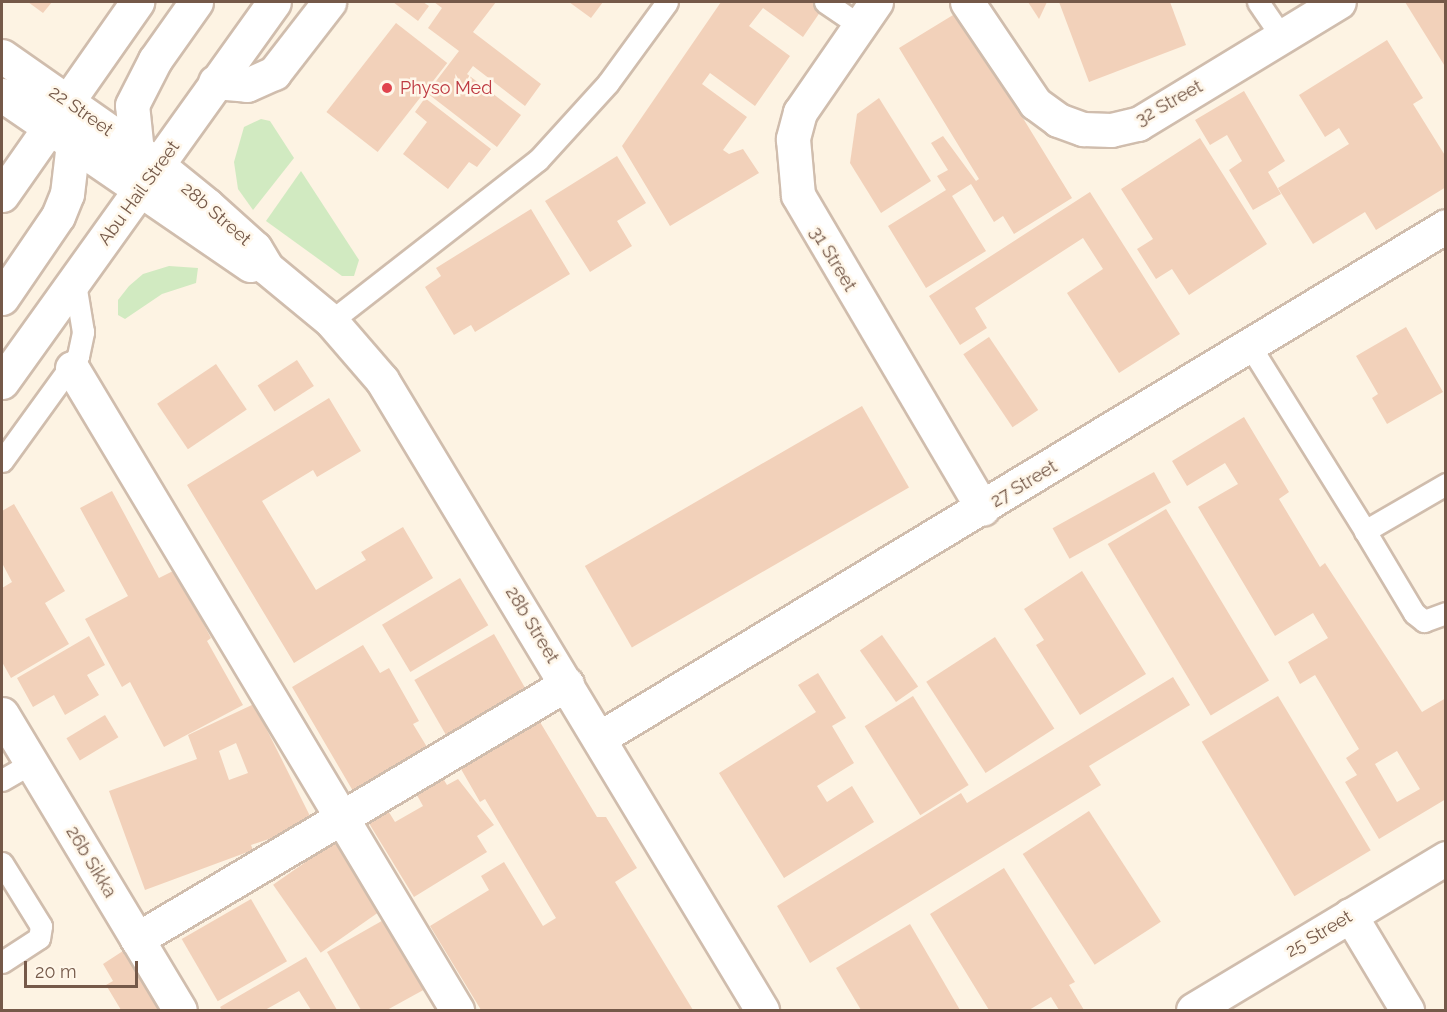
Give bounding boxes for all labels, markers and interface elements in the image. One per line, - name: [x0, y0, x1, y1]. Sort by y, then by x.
- street label: 32 Street: [1132, 76, 1206, 130]
- place label: Physo Med: [400, 77, 492, 99]
- marker: Physo Med: [378, 79, 396, 97]
- street label: 22 Street: [45, 81, 117, 141]
- street label: Abu Hail Street: [94, 136, 184, 250]
- street label: 28b Street: [177, 178, 255, 250]
- street label: 31 Street: [805, 223, 861, 295]
- street label: 27 Street: [987, 456, 1061, 512]
- street label: 28b Street: [501, 583, 563, 667]
- street label: 26b Sikka: [61, 822, 121, 902]
- street label: 25 Street: [1282, 906, 1356, 962]
- scale bar: [27, 949, 141, 987]
- text: 20 m: [35, 961, 77, 982]

